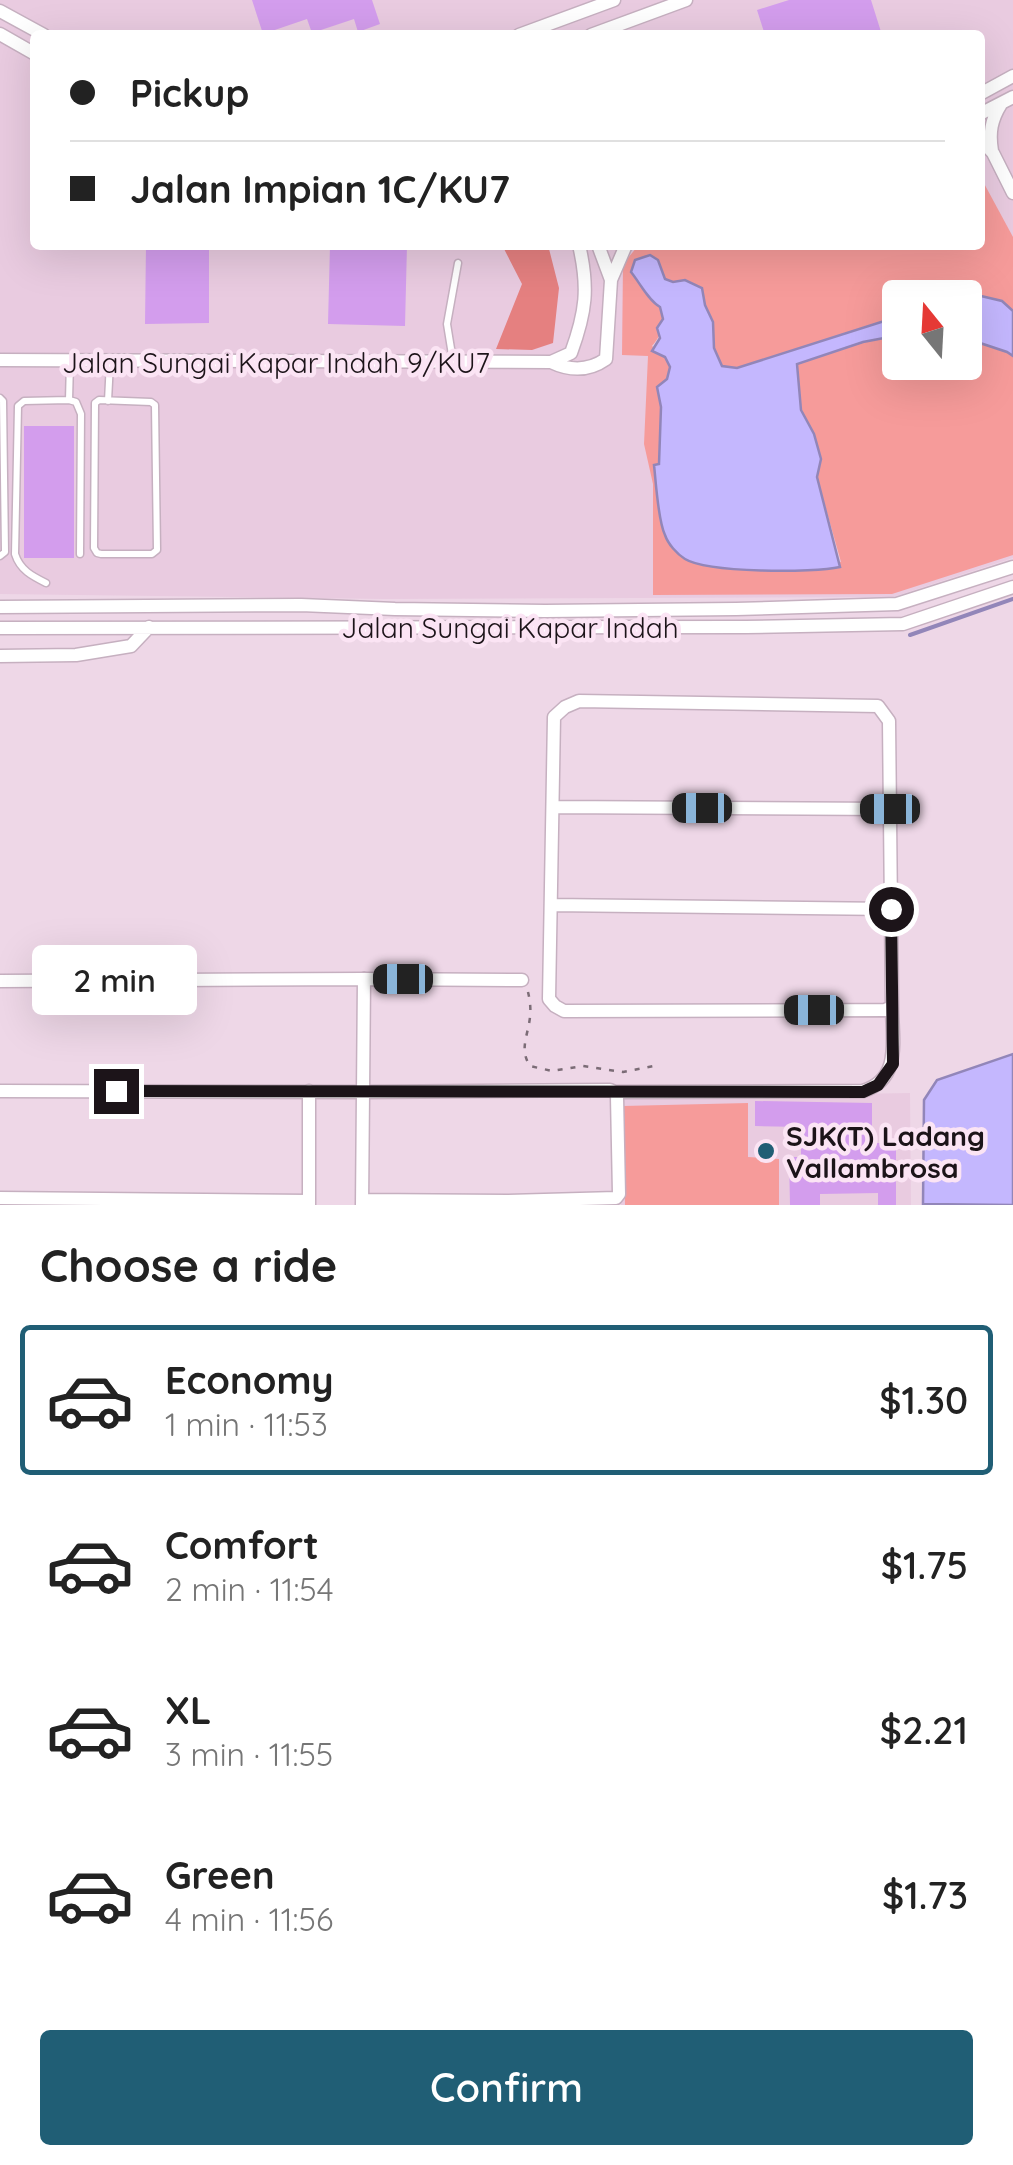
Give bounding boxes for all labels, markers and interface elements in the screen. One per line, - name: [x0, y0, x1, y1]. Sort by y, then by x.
- text: Pickup: [130, 69, 249, 117]
- text: Jalan Impian 1C/KU7: [130, 165, 510, 213]
- north arrow: [882, 280, 982, 380]
- map controls: [882, 280, 982, 380]
- street label: Jalan Sungai Kapar Indah 9/KU7: [62, 345, 490, 380]
- street label: Jalan Sungai Kapar Indah: [341, 610, 679, 645]
- car: [672, 793, 732, 823]
- car: [860, 794, 920, 824]
- route start: [869, 887, 914, 932]
- callout: 2 min: [34, 946, 198, 1016]
- text: 2 min: [73, 960, 156, 1000]
- car: [373, 964, 433, 994]
- car: [784, 995, 844, 1025]
- route end: [94, 1069, 139, 1114]
- place label: SJK(T) Ladang Vallambrosa: [786, 1118, 985, 1185]
- marker: SJK(T) Ladang Vallambrosa: [755, 1140, 777, 1162]
- text: Choose a ride: [40, 1237, 337, 1293]
- icon: car: [45, 1355, 135, 1445]
- text: Economy: [165, 1356, 334, 1404]
- text: $1.30: [879, 1376, 968, 1424]
- text: 1 min · 11:53: [165, 1404, 328, 1444]
- icon: car: [45, 1520, 135, 1610]
- text: Comfort: [165, 1521, 319, 1569]
- text: $1.75: [881, 1541, 968, 1589]
- text: 2 min · 11:54: [165, 1569, 334, 1609]
- icon: car: [45, 1685, 135, 1775]
- text: XL: [165, 1686, 211, 1734]
- text: $2.21: [880, 1706, 968, 1754]
- text: 3 min · 11:55: [165, 1734, 333, 1774]
- icon: car: [45, 1850, 135, 1940]
- text: Green: [165, 1851, 275, 1899]
- text: $1.73: [882, 1871, 968, 1919]
- text: 4 min · 11:56: [165, 1899, 333, 1939]
- button: Confirm: [40, 2030, 973, 2145]

